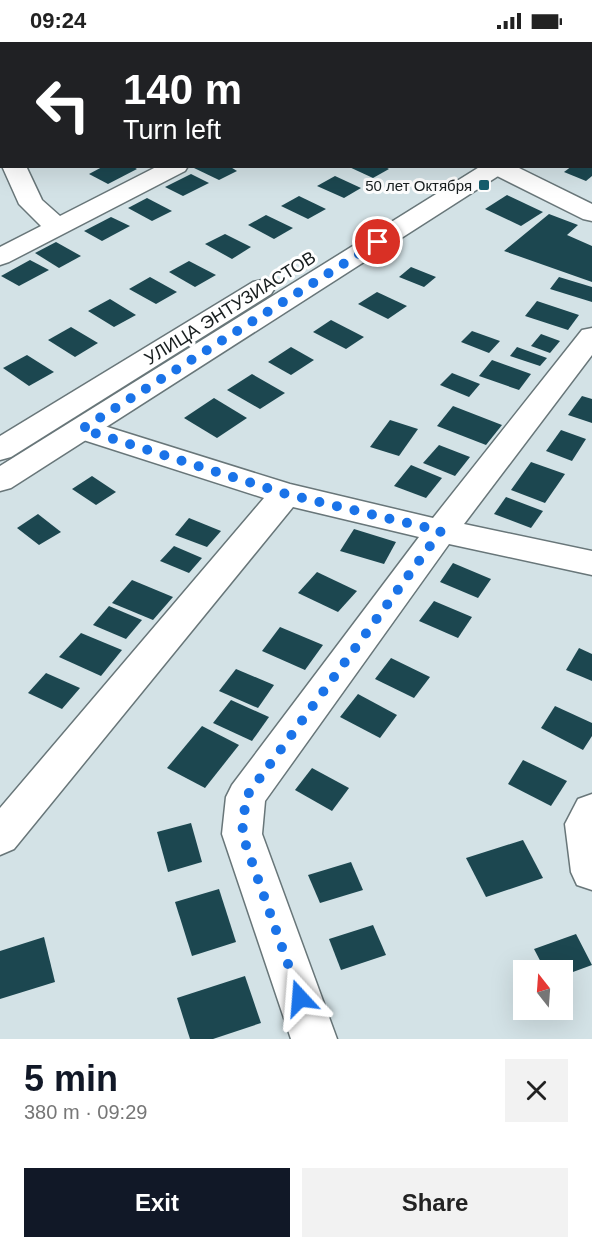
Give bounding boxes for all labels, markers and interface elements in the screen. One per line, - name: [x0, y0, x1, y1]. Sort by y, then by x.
- text: 09:24: [30, 8, 86, 33]
- icon: left: [24, 66, 102, 144]
- text: 140 m: [123, 66, 242, 113]
- text: Turn left: [123, 115, 221, 145]
- place label: 50 лет Октября: [365, 177, 472, 194]
- marker: 50 лет Октября: [477, 178, 491, 192]
- pin: [352, 216, 403, 267]
- icon: arrive: [361, 225, 394, 258]
- street label: УЛИЦА ЭНТУЗИАСТОВ: [141, 247, 319, 369]
- north arrow: [513, 960, 573, 1020]
- map controls: [513, 960, 573, 1020]
- position arrow: [268, 966, 332, 1030]
- text: 5 min: [24, 1058, 118, 1099]
- button: close: [505, 1059, 568, 1122]
- text: 380 m · 09:29: [24, 1101, 147, 1123]
- button: Exit: [24, 1168, 290, 1237]
- button: Share: [302, 1168, 568, 1237]

